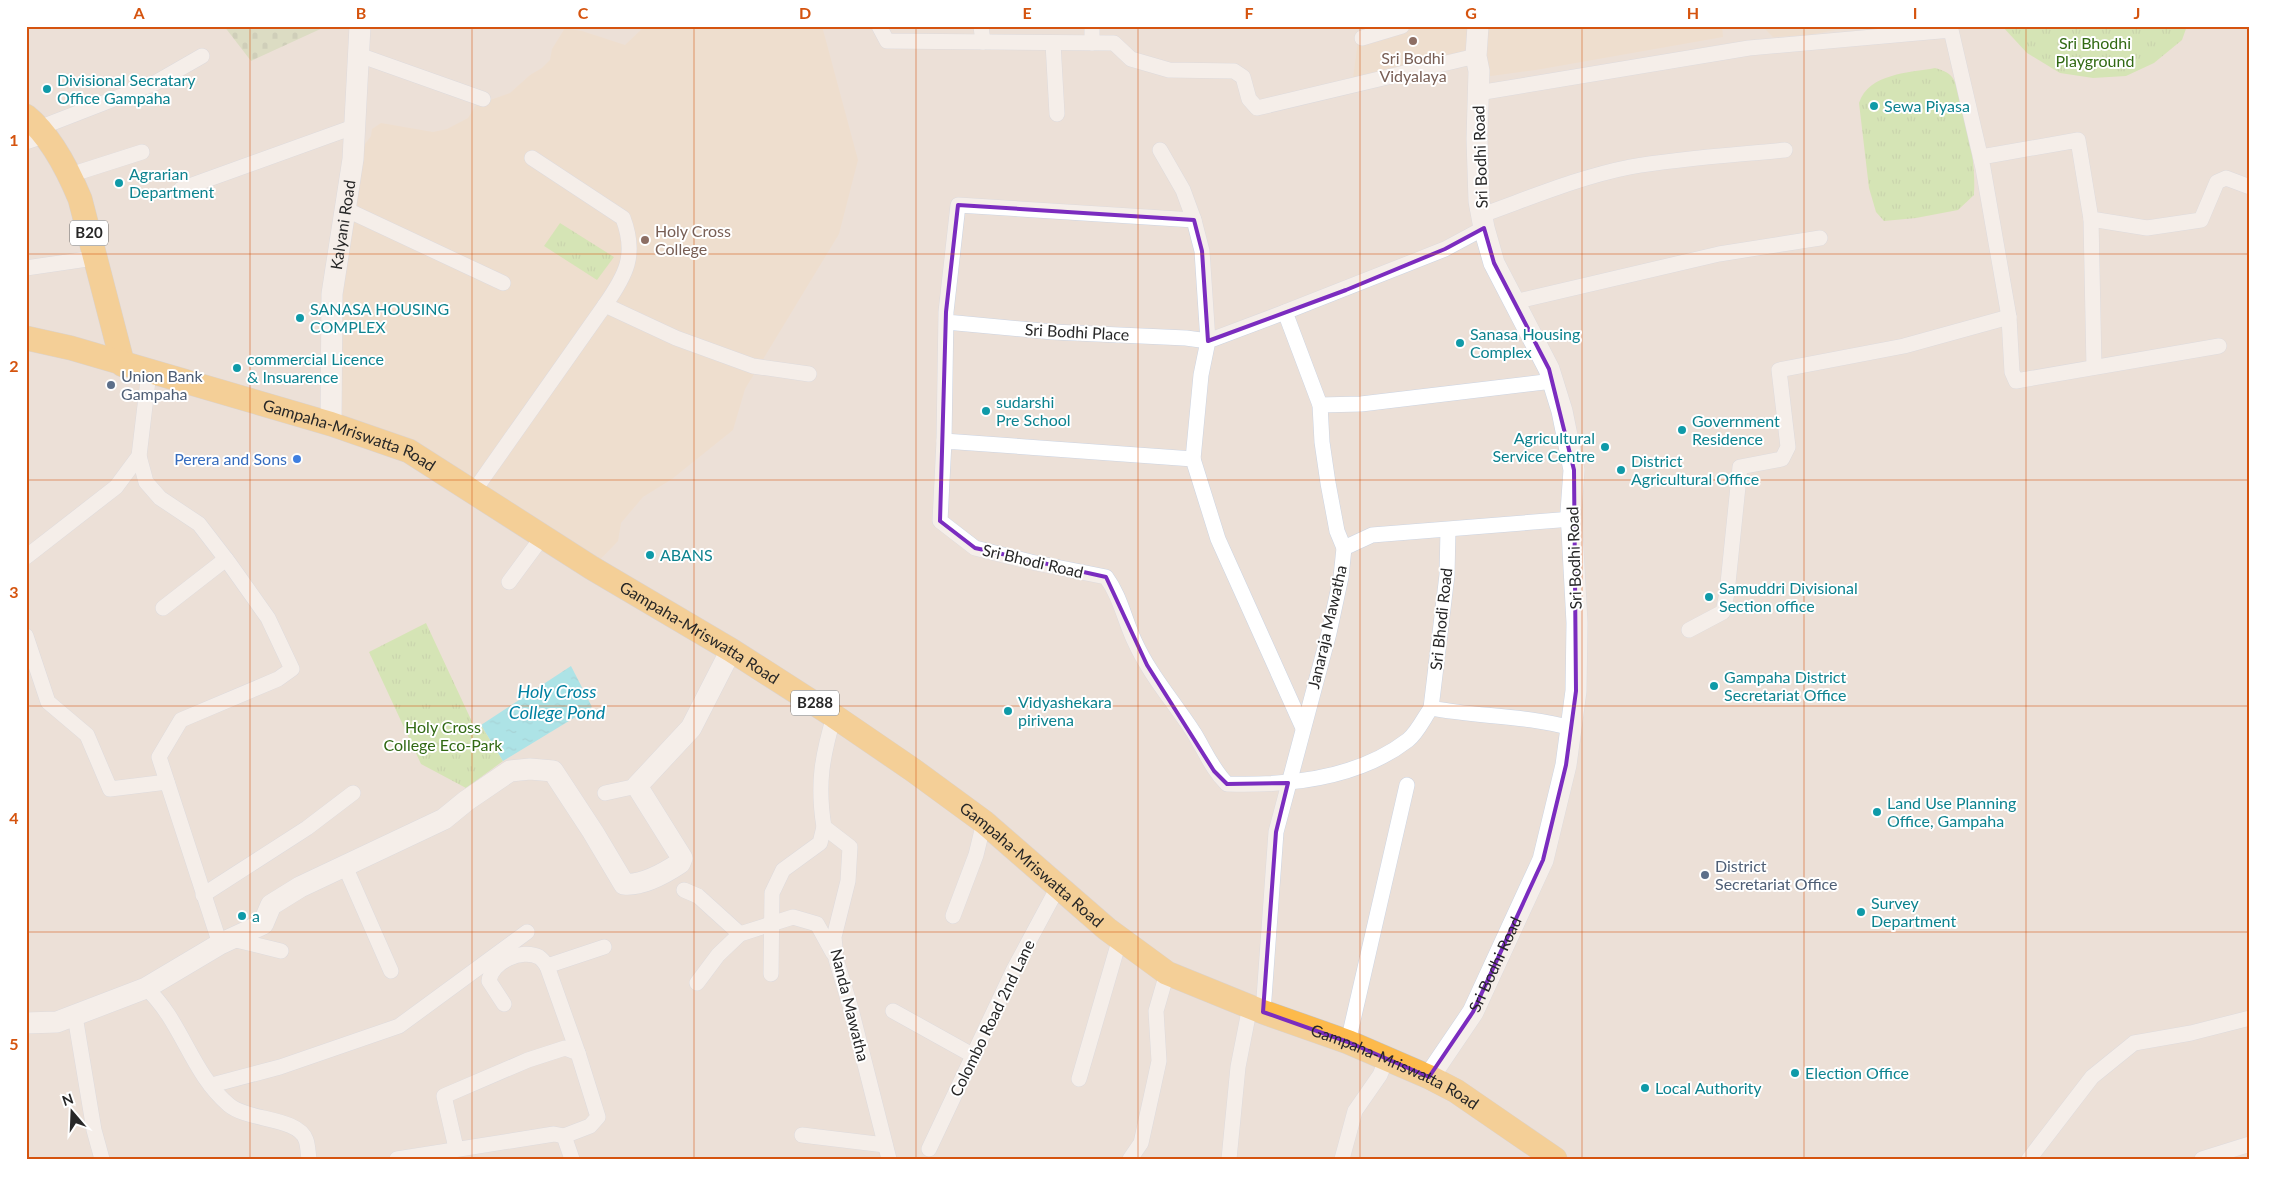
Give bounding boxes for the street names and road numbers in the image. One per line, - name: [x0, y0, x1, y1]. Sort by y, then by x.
- street label: Sri Bodhi Road: [1468, 105, 1491, 209]
- street label: Kalyani Road: [326, 178, 359, 271]
- road number: B20: [70, 220, 108, 246]
- street label: Sri Bodhi Place: [1024, 319, 1130, 344]
- street label: Gampaha-Mriswatta Road: [261, 395, 440, 475]
- street label: Sri Bodhi Road: [1562, 506, 1585, 610]
- street label: Sri Bhodi Road: [981, 540, 1085, 581]
- street label: Janaraja Mawatha: [1303, 563, 1350, 691]
- street label: Sri Bhodi Road: [1426, 567, 1455, 671]
- street label: Gampaha-Mriswatta Road: [617, 577, 783, 687]
- road number: B288: [791, 690, 839, 716]
- street label: Gampaha-Mriswatta Road: [956, 798, 1108, 931]
- street label: Sri Bodhi Road: [1464, 913, 1525, 1015]
- street label: Colombo Road 2nd Lane: [945, 936, 1038, 1099]
- street label: Nanda Mawatha: [827, 947, 874, 1063]
- street label: Gampaha-Mriswatta Road: [1309, 1020, 1483, 1113]

